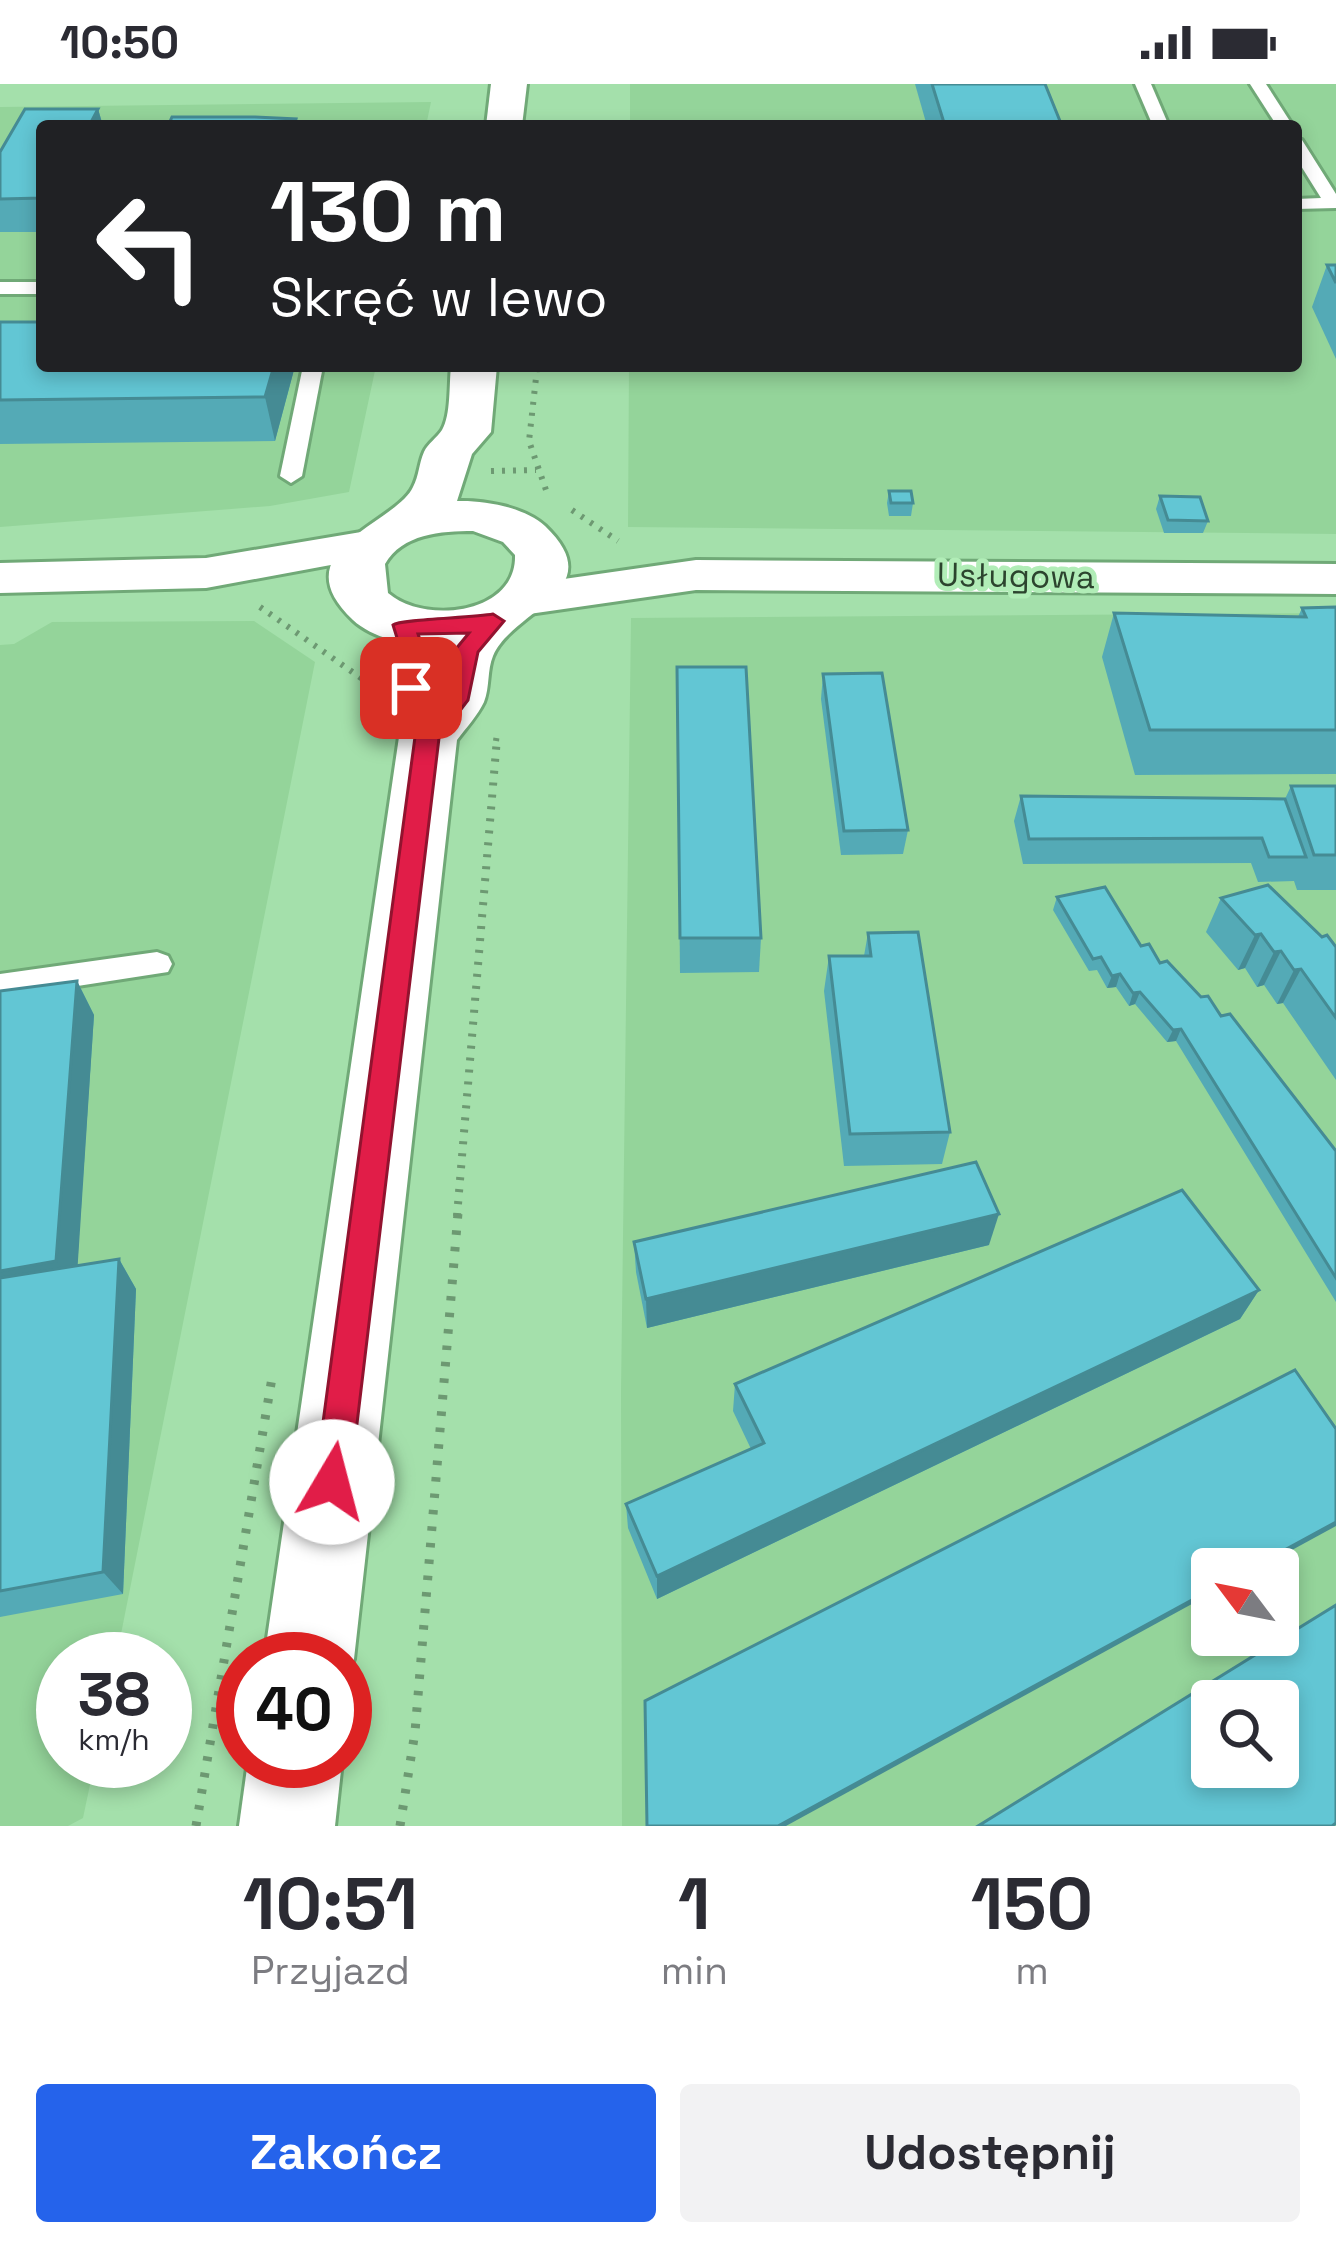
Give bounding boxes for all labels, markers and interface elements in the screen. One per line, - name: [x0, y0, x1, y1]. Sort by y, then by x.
- text: 10:50: [60, 14, 179, 71]
- text: 130 m: [270, 158, 507, 266]
- icon: left: [72, 168, 228, 324]
- text: Skręć w lewo: [270, 263, 608, 332]
- street label: Usługowa: [937, 554, 1095, 598]
- pin: [360, 637, 462, 739]
- icon: arrive: [378, 655, 444, 721]
- position arrow: [269, 1419, 395, 1545]
- north arrow: [1191, 1548, 1299, 1656]
- map controls: [1191, 1548, 1299, 1788]
- speed limit sign: 40: [216, 1632, 372, 1788]
- text: 38: [78, 1656, 150, 1733]
- button: search: [1191, 1680, 1299, 1788]
- text: km/h: [78, 1720, 150, 1759]
- text: 10:51: [243, 1858, 418, 1950]
- text: 1: [678, 1858, 711, 1950]
- text: 150: [971, 1858, 1093, 1950]
- text: Przyjazd: [251, 1946, 410, 1995]
- text: min: [661, 1946, 728, 1995]
- text: m: [1015, 1946, 1049, 1995]
- button: Zakończ: [36, 2084, 656, 2222]
- button: Udostępnij: [680, 2084, 1300, 2222]

